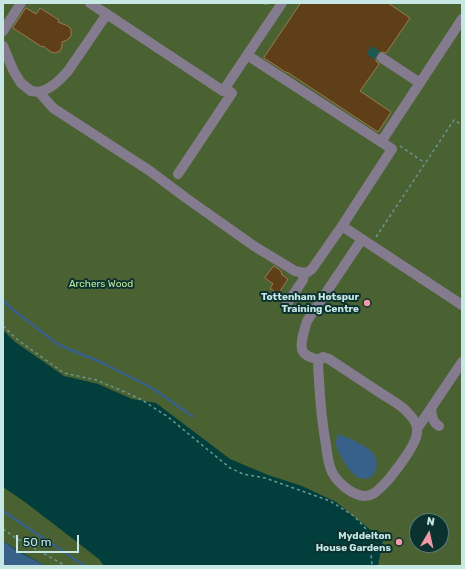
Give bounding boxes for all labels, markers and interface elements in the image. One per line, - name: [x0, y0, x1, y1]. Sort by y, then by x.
- park label: Archers Wood: [69, 278, 133, 290]
- place label: Tottenham Hotspur Training Centre: [261, 291, 359, 314]
- marker: Tottenham Hotspur Training Centre: [362, 298, 372, 308]
- north arrow: [409, 513, 449, 553]
- text: N: [426, 515, 436, 529]
- scale bar: [18, 527, 81, 553]
- place label: Myddelton House Gardens: [316, 530, 391, 554]
- text: 50 m: [23, 535, 51, 549]
- marker: Myddelton House Gardens: [394, 537, 404, 547]

